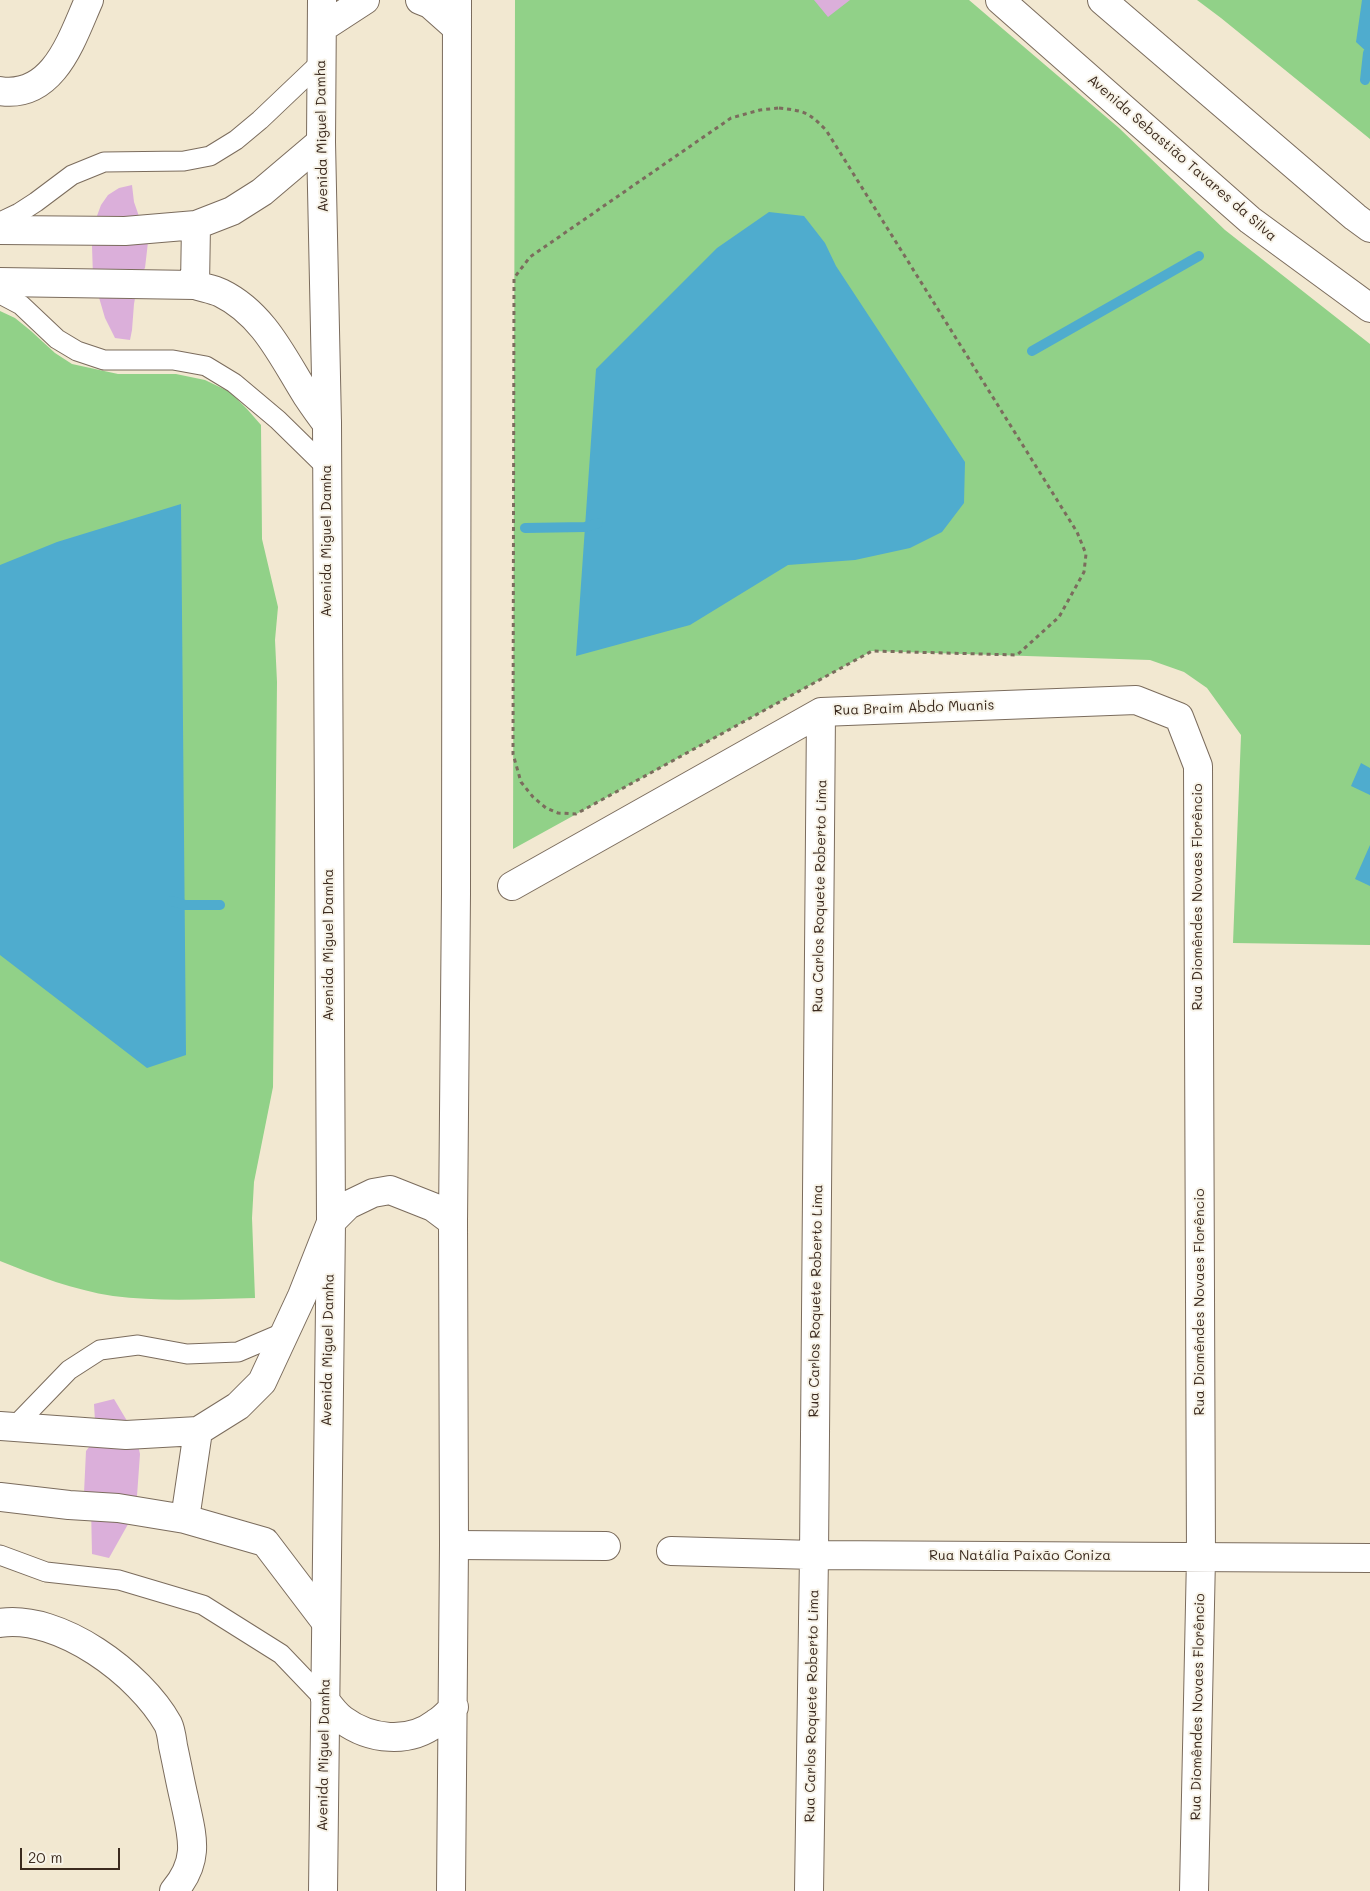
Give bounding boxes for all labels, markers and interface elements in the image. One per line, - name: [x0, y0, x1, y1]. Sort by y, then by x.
- street label: Avenida Miguel Damha: [312, 60, 332, 212]
- street label: Avenida Sebastião Tavares da Silva: [1084, 71, 1280, 245]
- street label: Avenida Miguel Damha: [319, 465, 335, 617]
- street label: Rua Braim Abdo Muanis: [833, 697, 995, 719]
- street label: Rua Carlos Roquete Roberto Lima: [810, 779, 830, 1013]
- street label: Rua Diomêndes Novaes Florêncio: [1190, 783, 1206, 1011]
- street label: Avenida Miguel Damha: [321, 869, 337, 1021]
- street label: Rua Carlos Roquete Roberto Lima: [806, 1184, 826, 1418]
- street label: Rua Diomêndes Novaes Florêncio: [1192, 1188, 1208, 1416]
- street label: Avenida Miguel Damha: [318, 1274, 338, 1426]
- street label: Rua Natália Paixão Coniza: [929, 1548, 1111, 1564]
- street label: Rua Carlos Roquete Roberto Lima: [802, 1589, 822, 1823]
- street label: Rua Diomêndes Novaes Florêncio: [1188, 1593, 1208, 1821]
- street label: Avenida Miguel Damha: [314, 1679, 334, 1831]
- scale bar: [22, 1838, 122, 1870]
- text: 20 m: [28, 1847, 62, 1867]

